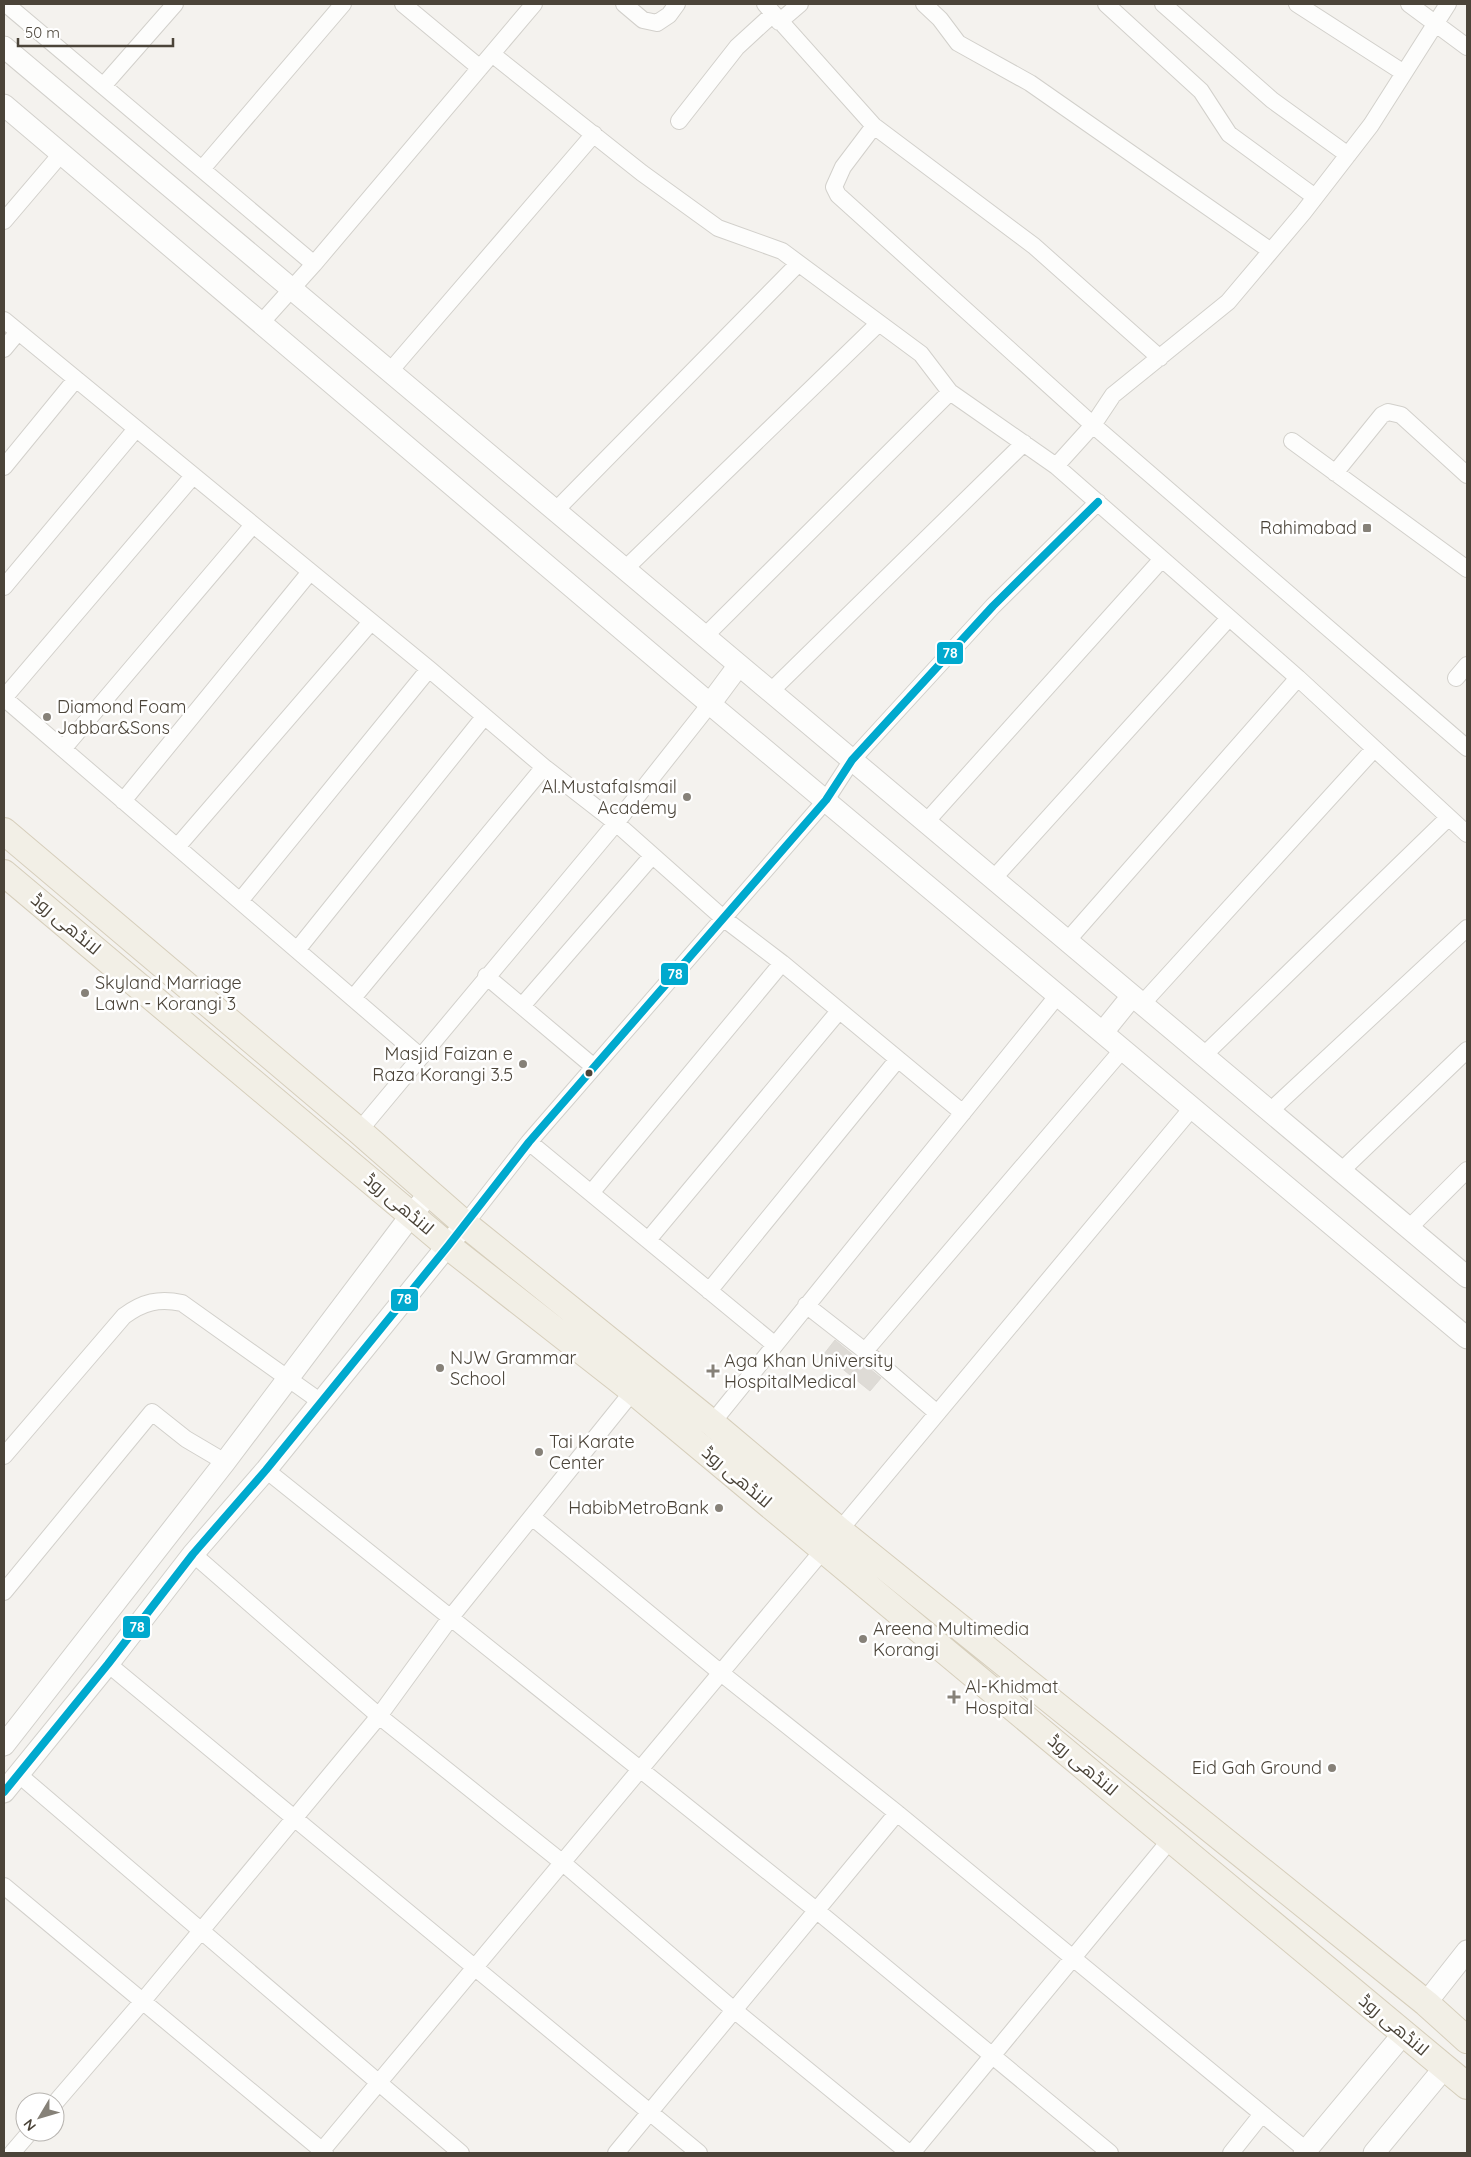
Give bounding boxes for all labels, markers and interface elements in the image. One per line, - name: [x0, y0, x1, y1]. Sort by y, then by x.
- scale bar: [18, 15, 172, 47]
- text: 50 m: [25, 23, 60, 42]
- place label: Rahimabad: [1260, 516, 1357, 539]
- marker: Rahimabad: [1361, 522, 1373, 534]
- line badge: 78: [936, 641, 964, 665]
- text: 78: [942, 644, 958, 662]
- place label: Diamond Foam Jabbar&Sons: [57, 695, 186, 739]
- marker: Diamond Foam Jabbar&Sons: [41, 711, 53, 723]
- place label: Al.MustafaIsmail Academy: [542, 775, 677, 819]
- marker: Al.MustafaIsmail Academy: [681, 791, 693, 803]
- street label: لانڈھی روڈ: [27, 888, 106, 960]
- line badge: 78: [660, 962, 689, 986]
- text: 78: [667, 965, 683, 983]
- place label: Skyland Marriage Lawn - Korangi 3: [95, 971, 242, 1015]
- marker: Skyland Marriage Lawn - Korangi 3: [79, 987, 91, 999]
- place label: Masjid Faizan e Raza Korangi 3.5: [372, 1042, 513, 1086]
- marker: Masjid Faizan e Raza Korangi 3.5: [517, 1058, 529, 1070]
- unlabelled marker: [584, 1068, 594, 1078]
- street label: لانڈھی روڈ: [360, 1168, 439, 1240]
- line badge: 78: [390, 1288, 419, 1312]
- text: 78: [396, 1290, 412, 1308]
- place label: NJW Grammar School: [450, 1346, 577, 1390]
- place label: Aga Khan University HospitalMedical: [724, 1349, 893, 1393]
- marker: NJW Grammar School: [434, 1362, 446, 1374]
- marker: Aga Khan University HospitalMedical: [706, 1364, 720, 1378]
- place label: Tai Karate Center: [549, 1430, 635, 1474]
- street label: لانڈھی روڈ: [698, 1441, 777, 1513]
- marker: Tai Karate Center: [533, 1446, 545, 1458]
- place label: HabibMetroBank: [568, 1496, 709, 1519]
- marker: HabibMetroBank: [713, 1502, 725, 1514]
- line badge: 78: [122, 1615, 151, 1639]
- place label: Areena Multimedia Korangi: [873, 1617, 1029, 1661]
- text: 78: [129, 1618, 145, 1636]
- marker: Areena Multimedia Korangi: [857, 1633, 869, 1645]
- place label: Al-Khidmat Hospital: [965, 1675, 1058, 1719]
- marker: Al-Khidmat Hospital: [947, 1690, 961, 1704]
- street label: لانڈھی روڈ: [1044, 1729, 1123, 1801]
- place label: Eid Gah Ground: [1192, 1756, 1322, 1779]
- marker: Eid Gah Ground: [1326, 1762, 1338, 1774]
- street label: لانڈھی روڈ: [1355, 1989, 1434, 2061]
- north arrow: [15, 2092, 65, 2142]
- text: N: [19, 2115, 40, 2135]

